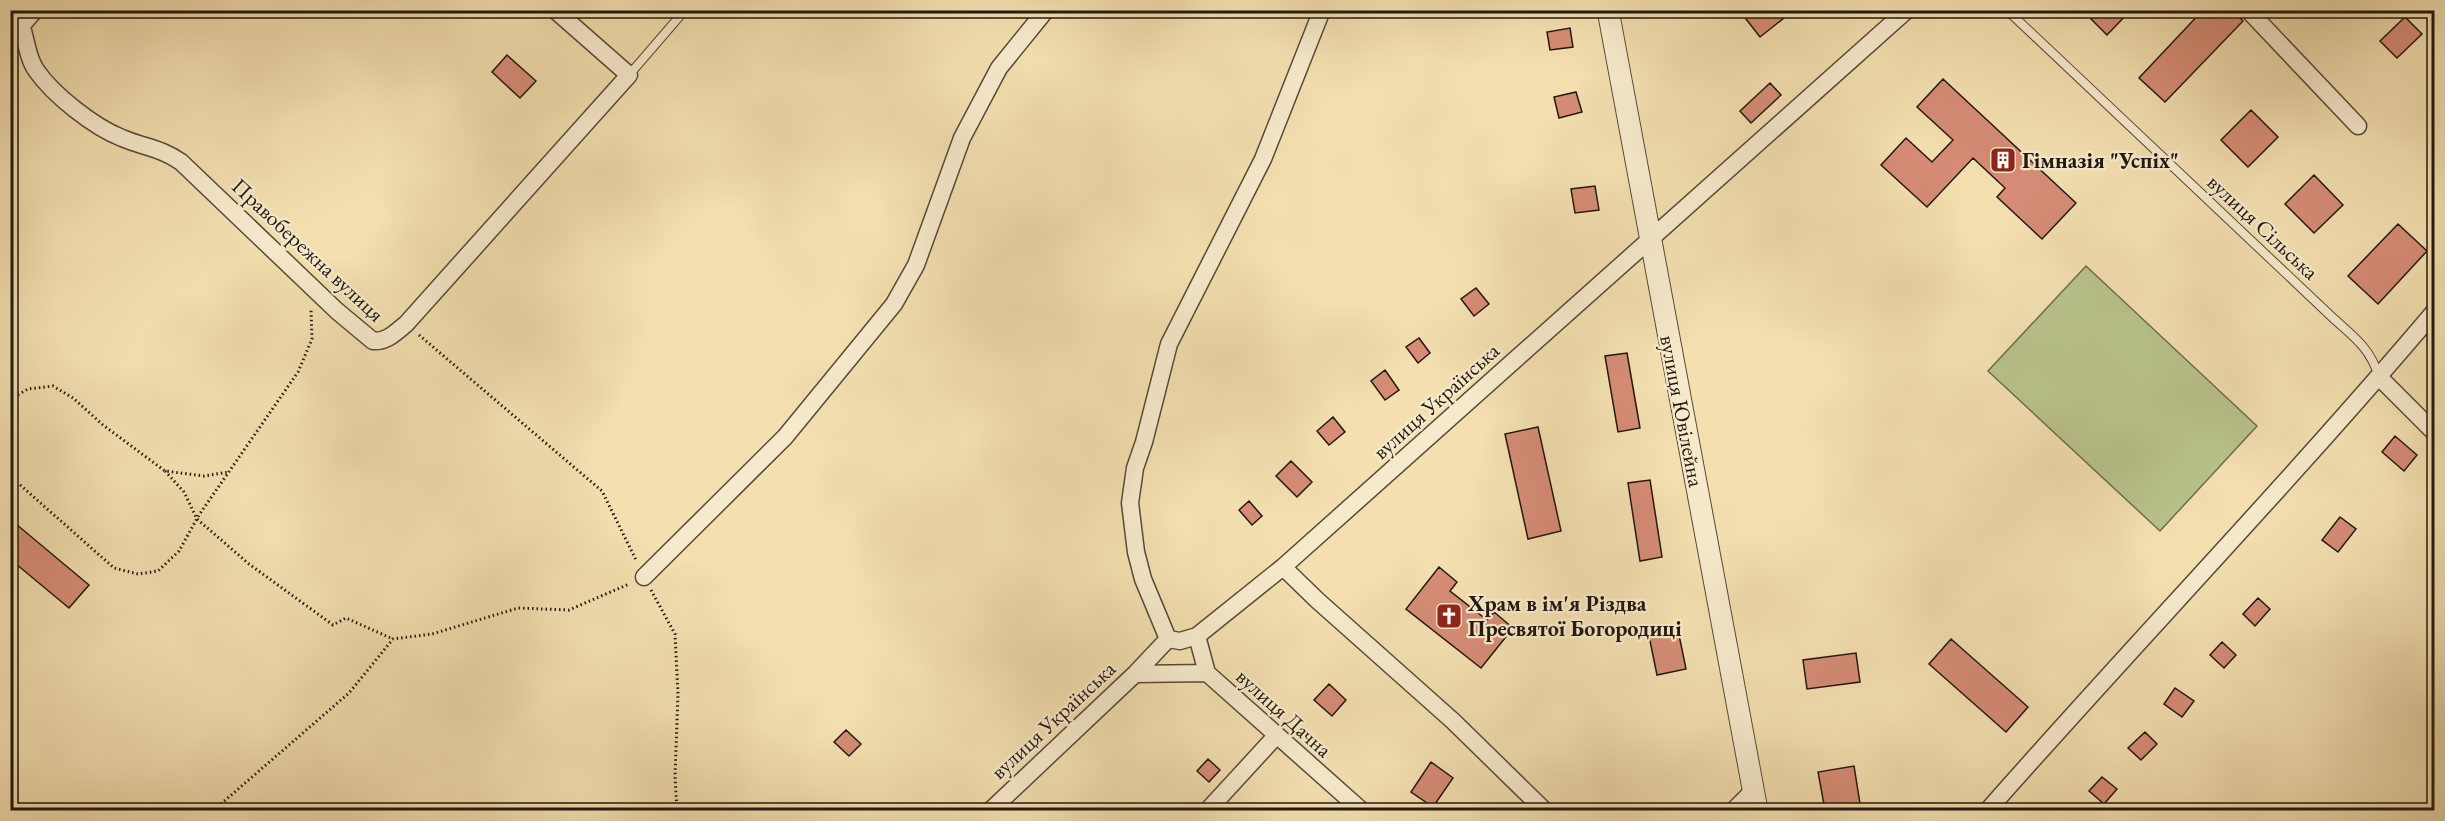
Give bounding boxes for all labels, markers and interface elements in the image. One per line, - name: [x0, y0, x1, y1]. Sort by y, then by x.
- building icon: Гімназія "Успіх": [1988, 145, 2018, 175]
- place label: Гімназія "Успіх": [2022, 146, 2179, 175]
- street label: вулиця Сільська: [2201, 168, 2325, 286]
- street label: Правобережна вулиця: [226, 172, 391, 328]
- street label: вулиця Ювілейна: [1653, 333, 1711, 490]
- street label: вулиця Українська: [1366, 336, 1506, 466]
- place label: Храм в ім'я Різдва Пресвятої Богородиці: [1467, 589, 1682, 643]
- church icon: Храм в ім'я Різдва Пресвятої Богородиці: [1434, 601, 1464, 631]
- street label: вулиця Українська: [984, 654, 1122, 786]
- street label: вулиця Дачна: [1230, 662, 1338, 764]

